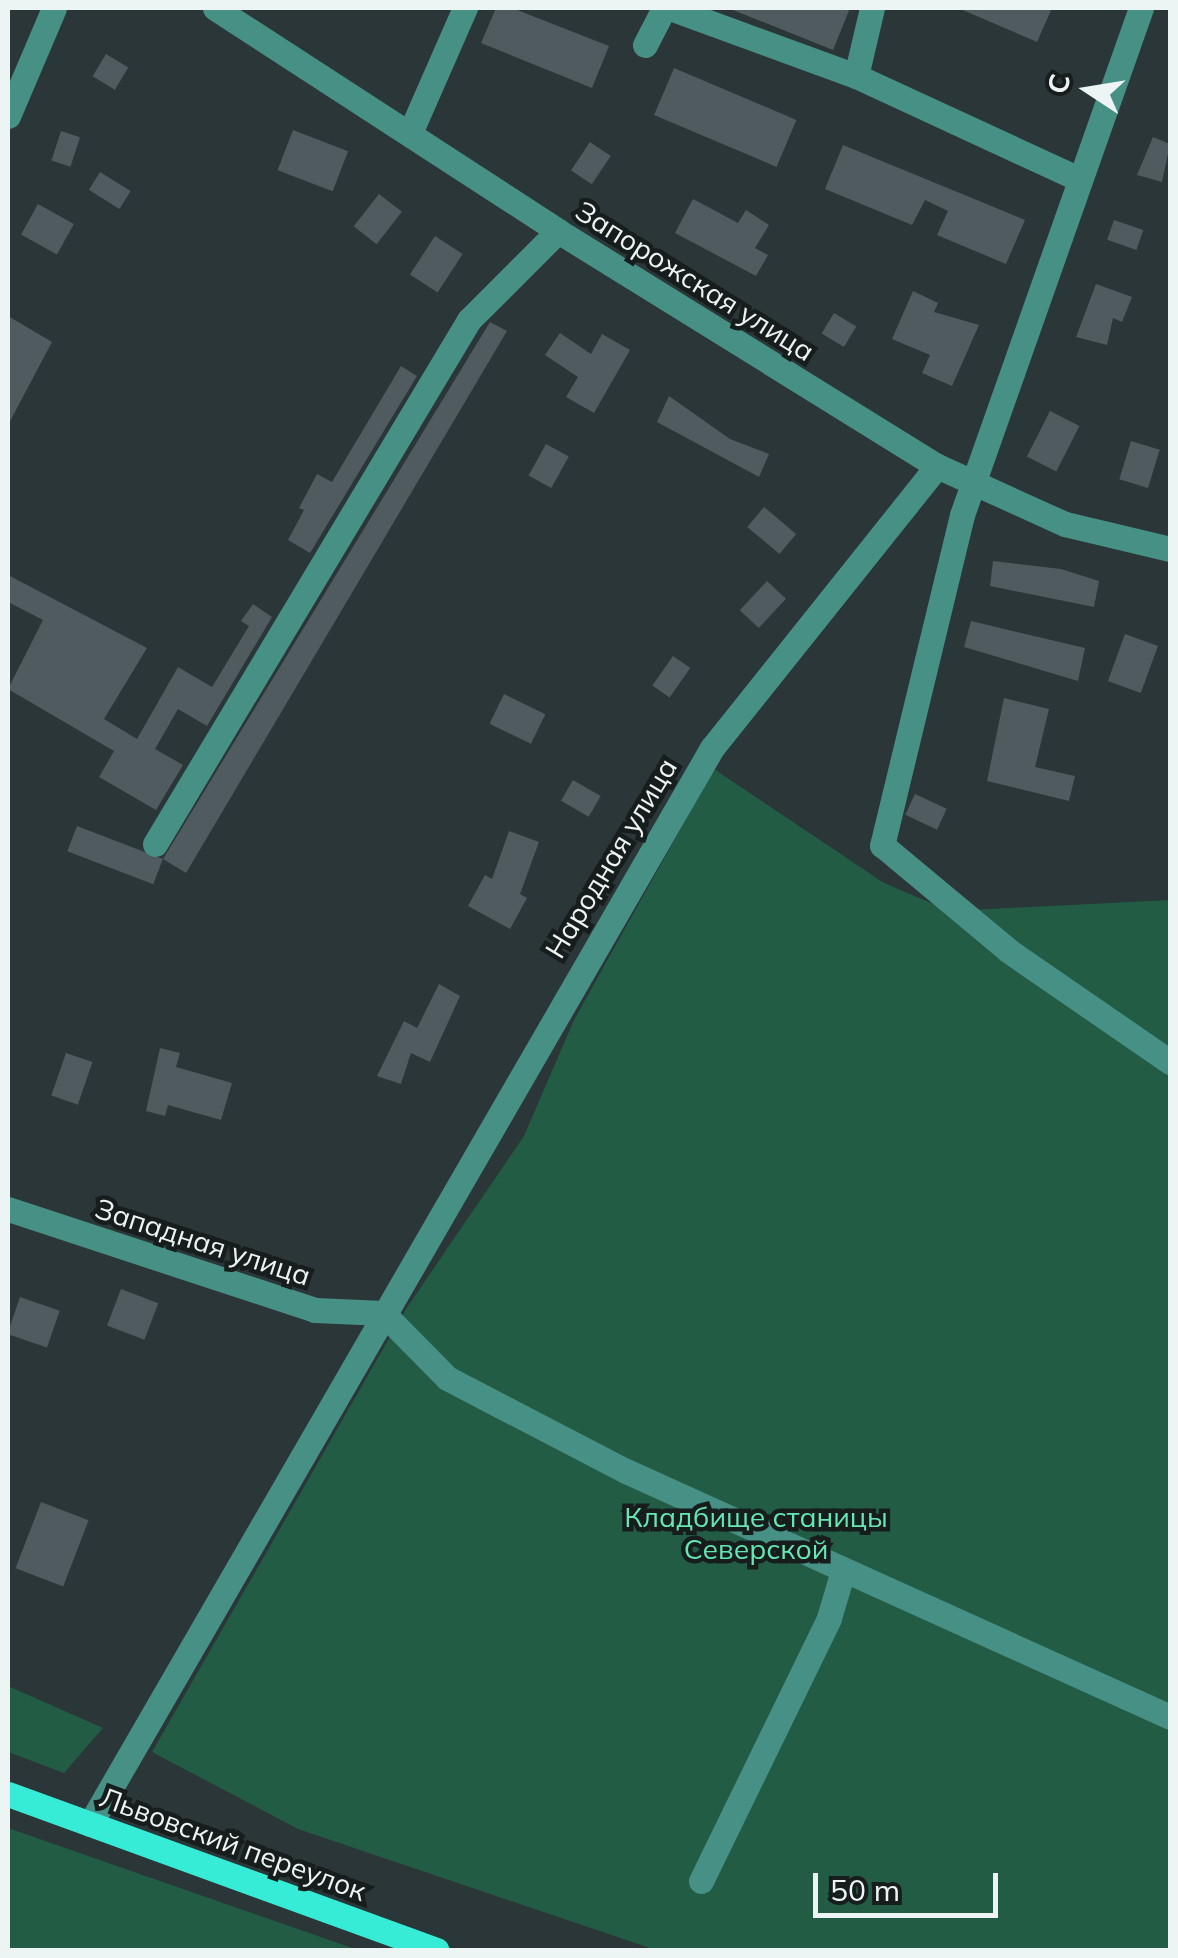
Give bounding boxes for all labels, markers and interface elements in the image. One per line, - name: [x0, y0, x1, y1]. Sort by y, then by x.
- north arrow: [1038, 40, 1138, 140]
- text: С: [1039, 71, 1077, 97]
- street label: Запорожская улица: [570, 194, 820, 368]
- street label: Народная улица: [538, 752, 684, 964]
- street label: Западная улица: [91, 1191, 315, 1293]
- park label: Кладбище станицы Северской: [624, 1500, 888, 1566]
- street label: Львовский переулок: [95, 1780, 371, 1908]
- scale bar: [818, 1853, 1003, 1915]
- text: 50 m: [830, 1871, 900, 1909]

